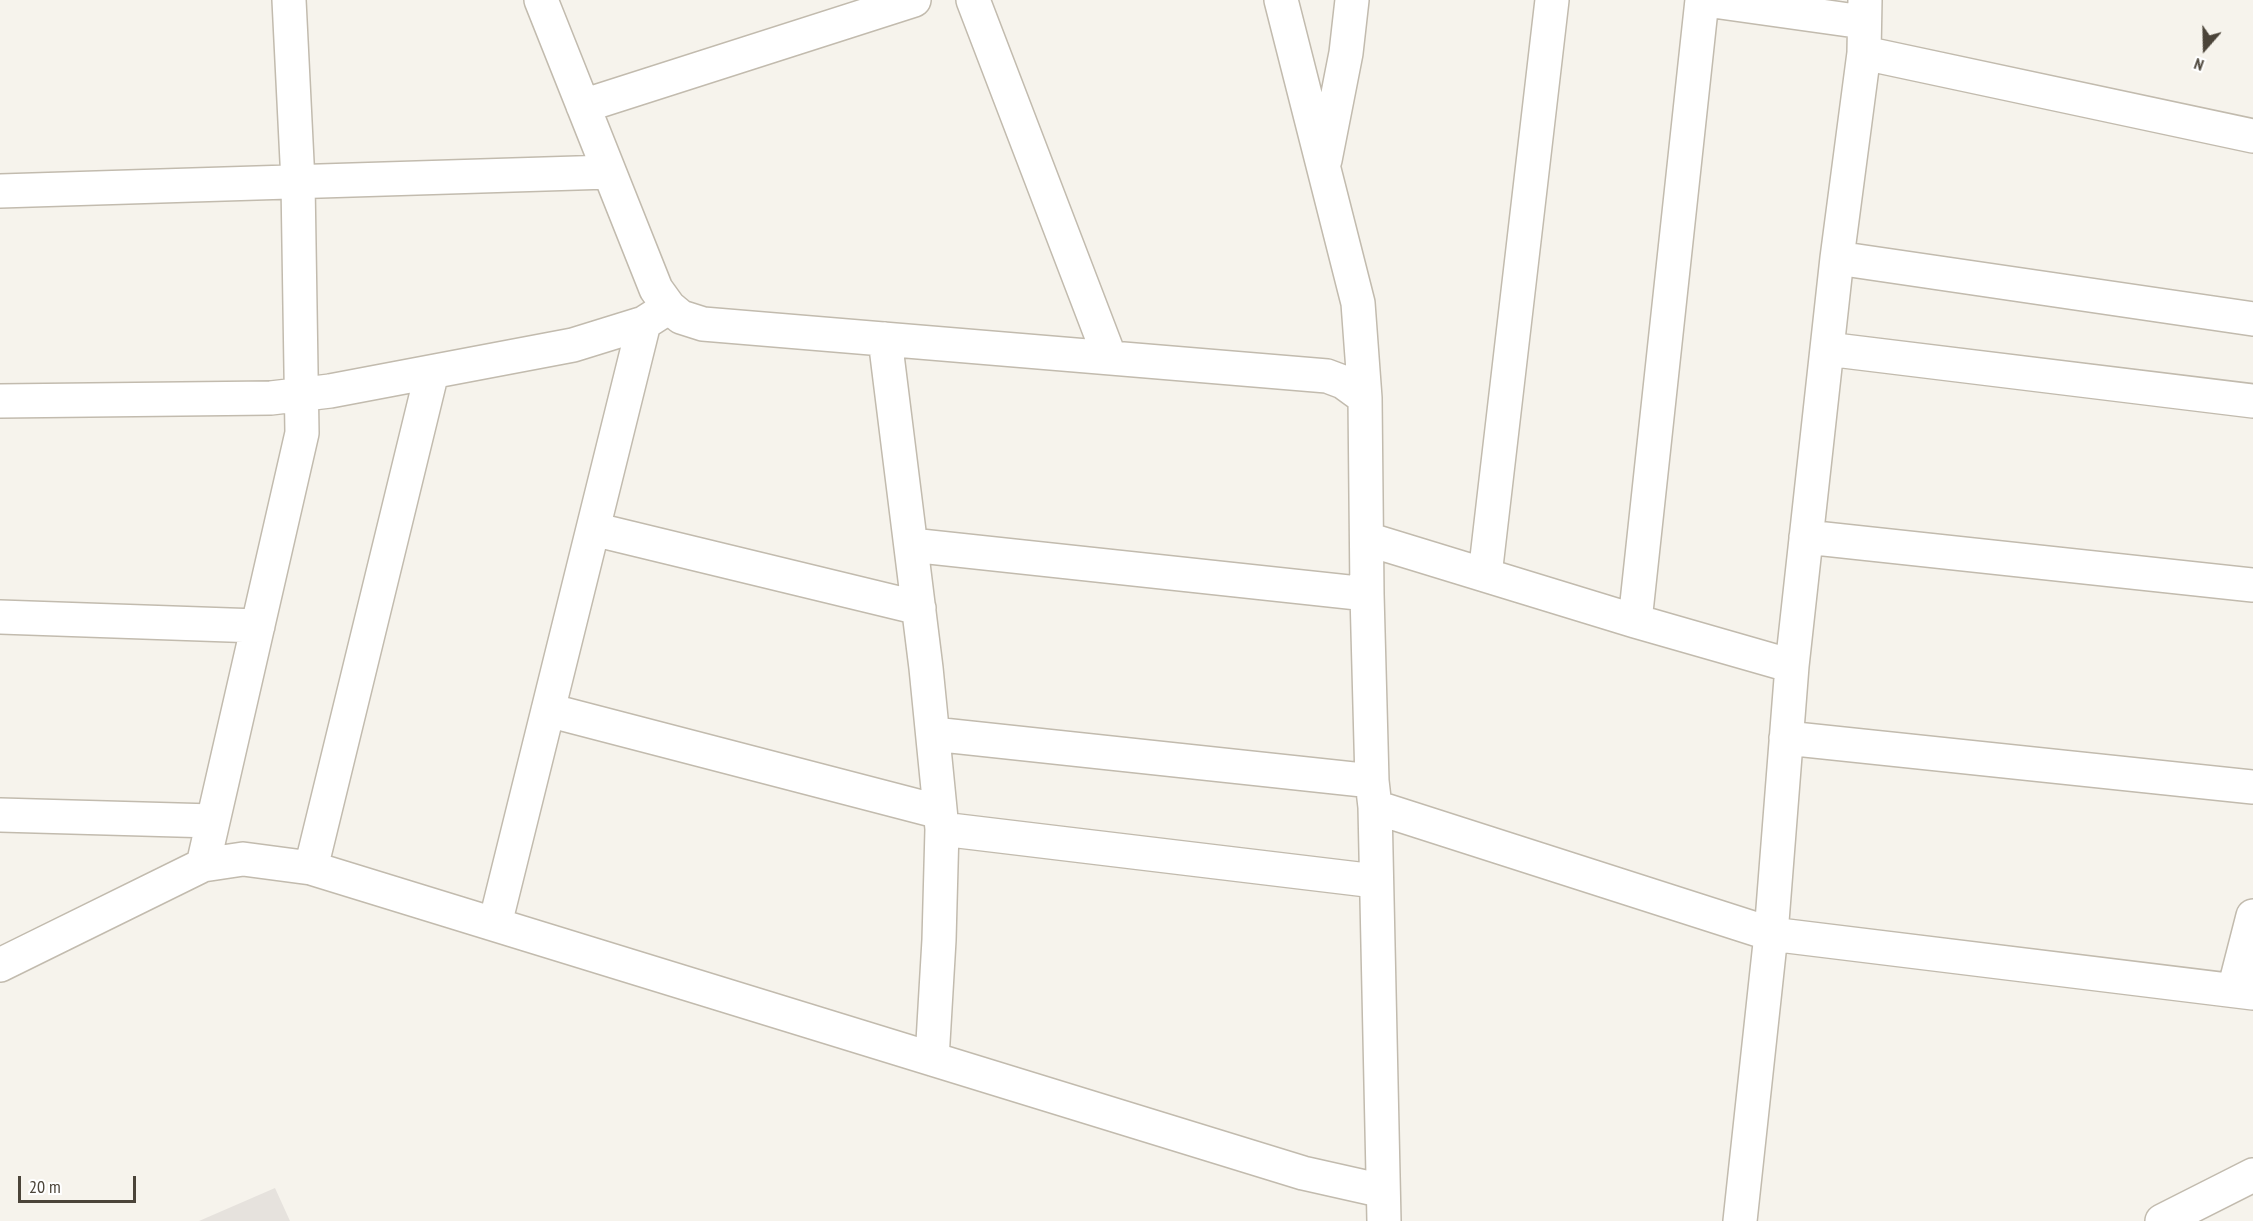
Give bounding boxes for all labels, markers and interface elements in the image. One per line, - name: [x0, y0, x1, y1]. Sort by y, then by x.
- north arrow: [2175, 18, 2235, 78]
- text: N: [2191, 54, 2206, 76]
- scale bar: [21, 1164, 140, 1202]
- text: 20 m: [29, 1175, 61, 1198]

